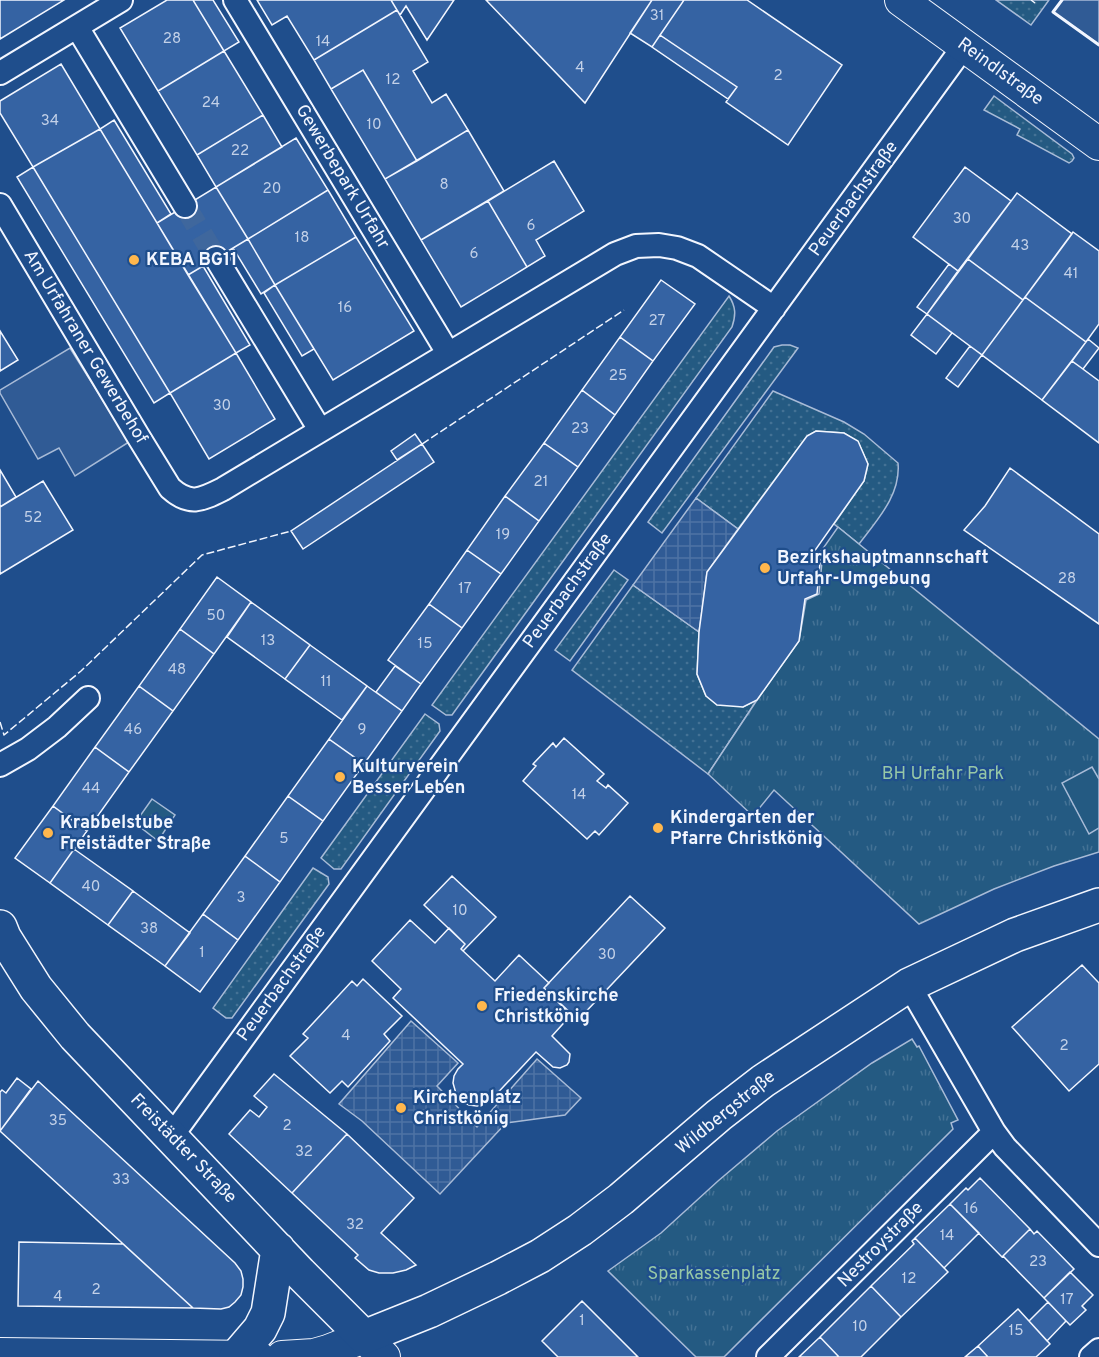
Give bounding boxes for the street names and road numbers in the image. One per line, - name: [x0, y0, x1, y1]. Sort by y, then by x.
- street label: Reindlstraße: [952, 33, 1048, 111]
- street label: Gewerbepark Urfahr: [290, 100, 394, 254]
- street label: Peuerbachstraße: [804, 137, 904, 261]
- street label: Am Urfahraner Gewerbehof: [18, 246, 152, 448]
- street label: Peuerbachstraße: [518, 529, 618, 653]
- street label: Peuerbachstraße: [232, 922, 332, 1046]
- street label: Wildbergstraße: [672, 1066, 780, 1160]
- street label: Freistädter Straße: [125, 1089, 241, 1209]
- street label: Nestroystraße: [833, 1197, 929, 1293]

